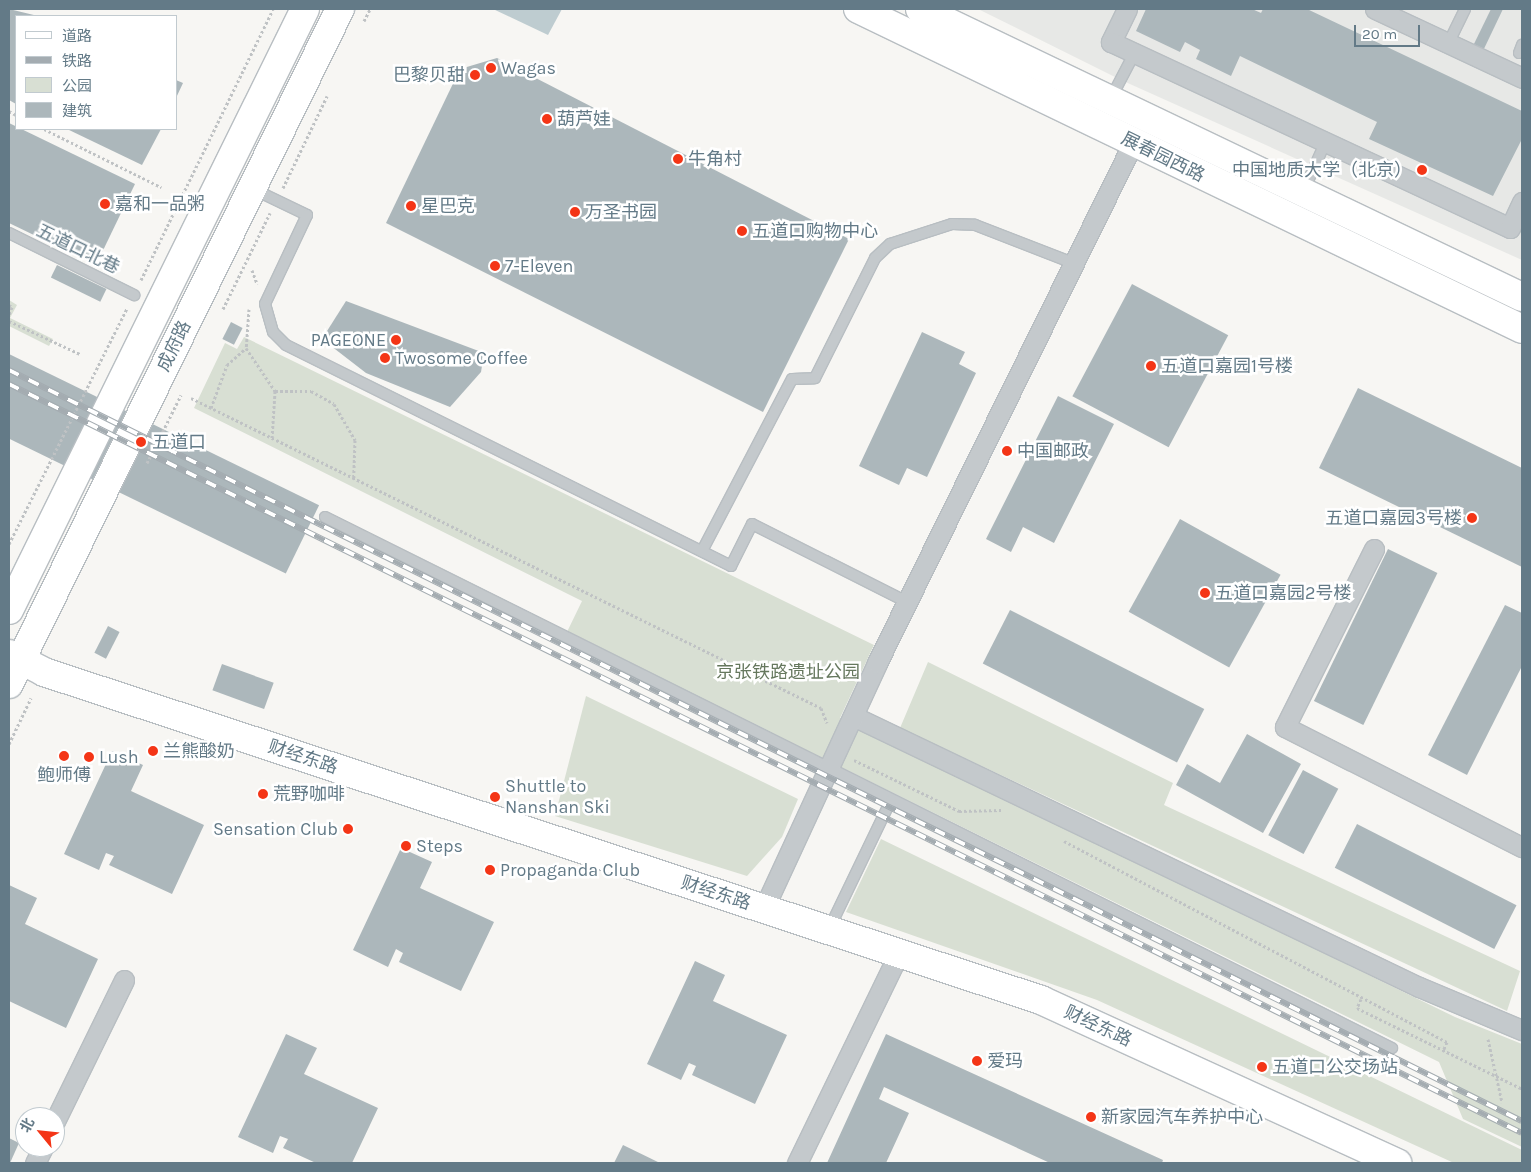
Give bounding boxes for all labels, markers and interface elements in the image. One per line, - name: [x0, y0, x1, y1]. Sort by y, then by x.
- legend: [15, 15, 178, 130]
- scale bar: [1356, 15, 1422, 47]
- text: 20 m: [1362, 25, 1397, 43]
- text: 道路: [62, 27, 92, 45]
- text: 铁路: [62, 52, 92, 70]
- place label: Wagas: [501, 57, 556, 79]
- marker: Wagas: [485, 62, 497, 74]
- place label: 巴黎贝甜: [393, 64, 465, 86]
- marker: 巴黎贝甜: [469, 69, 481, 81]
- text: 公园: [62, 77, 92, 95]
- text: 建筑: [62, 102, 92, 120]
- place label: 葫芦娃: [557, 108, 611, 130]
- marker: 葫芦娃: [541, 113, 553, 125]
- street label: 展春园西路: [1118, 128, 1208, 186]
- place label: 牛角村: [688, 148, 742, 170]
- marker: 牛角村: [672, 153, 684, 165]
- place label: 中国地质大学（北京）: [1232, 159, 1412, 181]
- marker: 中国地质大学（北京）: [1416, 164, 1428, 176]
- place label: 嘉和一品粥: [115, 193, 205, 215]
- place label: 星巴克: [421, 195, 475, 217]
- marker: 嘉和一品粥: [99, 198, 111, 210]
- marker: 星巴克: [405, 200, 417, 212]
- place label: 万圣书园: [585, 201, 657, 223]
- marker: 万圣书园: [569, 206, 581, 218]
- street label: 五道口北巷: [33, 220, 123, 278]
- place label: 五道口购物中心: [752, 220, 878, 242]
- marker: 五道口购物中心: [736, 225, 748, 237]
- place label: 7-Eleven: [505, 255, 573, 277]
- marker: 7-Eleven: [489, 260, 501, 272]
- street label: 成府路: [152, 317, 196, 375]
- place label: PAGEONE: [311, 329, 386, 351]
- marker: PAGEONE: [390, 334, 402, 346]
- place label: Twosome Coffee: [395, 347, 528, 369]
- marker: Twosome Coffee: [379, 352, 391, 364]
- place label: 五道口嘉园1号楼: [1161, 355, 1293, 377]
- marker: 五道口嘉园1号楼: [1145, 360, 1157, 372]
- place label: 五道口: [152, 431, 206, 453]
- marker: 五道口: [134, 435, 148, 449]
- place label: 中国邮政: [1017, 440, 1089, 462]
- marker: 中国邮政: [1001, 445, 1013, 457]
- place label: 五道口嘉园3号楼: [1325, 507, 1462, 529]
- marker: 五道口嘉园3号楼: [1466, 512, 1478, 524]
- place label: 五道口嘉园2号楼: [1215, 582, 1351, 604]
- marker: 五道口嘉园2号楼: [1199, 587, 1211, 599]
- park label: 京张铁路遗址公园: [716, 661, 860, 683]
- street label: 财经东路: [265, 736, 341, 778]
- place label: 兰熊酸奶: [163, 740, 235, 762]
- marker: 兰熊酸奶: [147, 745, 159, 757]
- place label: Lush: [99, 746, 139, 768]
- marker: 鲍师傅: [58, 750, 70, 762]
- marker: Lush: [83, 751, 95, 763]
- place label: 鲍师傅: [37, 764, 91, 786]
- place label: Shuttle to Nanshan Ski: [505, 776, 610, 819]
- place label: 荒野咖啡: [273, 783, 345, 805]
- marker: 荒野咖啡: [257, 788, 269, 800]
- marker: Shuttle to Nanshan Ski: [489, 791, 501, 803]
- place label: Sensation Club: [213, 818, 338, 840]
- marker: Sensation Club: [342, 823, 354, 835]
- place label: Steps: [416, 835, 463, 857]
- marker: Steps: [400, 840, 412, 852]
- place label: Propaganda Club: [500, 859, 640, 881]
- marker: Propaganda Club: [484, 864, 496, 876]
- street label: 财经东路: [678, 872, 754, 914]
- street label: 财经东路: [1061, 1001, 1135, 1051]
- place label: 爱玛: [987, 1050, 1023, 1072]
- marker: 爱玛: [971, 1055, 983, 1067]
- place label: 五道口公交场站: [1272, 1056, 1398, 1078]
- marker: 五道口公交场站: [1256, 1061, 1268, 1073]
- place label: 新家园汽车养护中心: [1101, 1106, 1263, 1128]
- north arrow: [15, 1107, 65, 1157]
- marker: 新家园汽车养护中心: [1085, 1111, 1097, 1123]
- text: 北: [16, 1115, 38, 1135]

